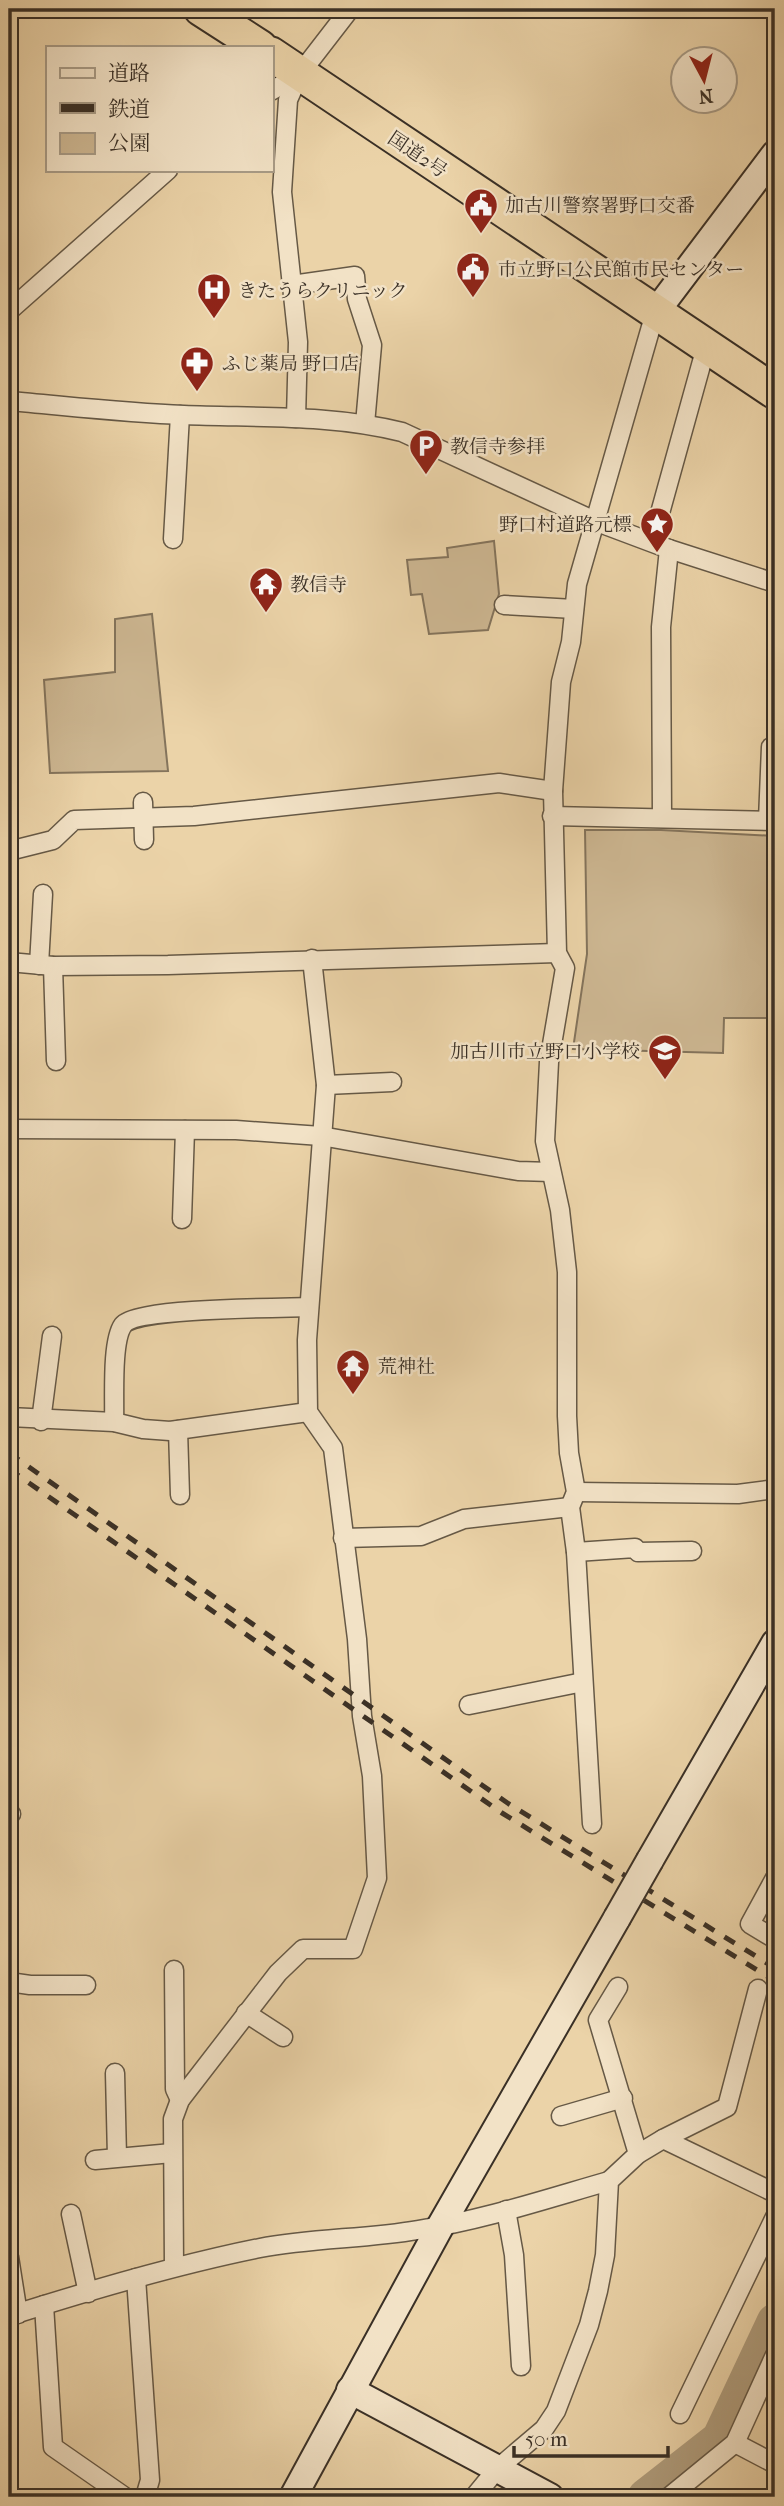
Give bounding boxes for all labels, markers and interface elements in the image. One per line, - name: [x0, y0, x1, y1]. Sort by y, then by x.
- legend: [46, 46, 273, 172]
- north arrow: [668, 46, 738, 116]
- text: 道路: [108, 61, 150, 85]
- text: N: [697, 84, 714, 108]
- text: 鉄道: [108, 97, 150, 121]
- street label: 国道2号: [384, 127, 451, 183]
- text: 公園: [108, 131, 150, 155]
- public building icon: 加古川警察署野口交番: [462, 186, 500, 235]
- place label: 加古川警察署野口交番: [505, 195, 695, 217]
- public building icon: 市立野口公民館市民センター: [454, 250, 492, 299]
- place label: 市立野口公民館市民センター: [498, 259, 744, 281]
- hospital icon: きたうらクリニック: [195, 271, 233, 320]
- place label: きたうらクリニック: [238, 280, 408, 302]
- pharmacy icon: ふじ薬局 野口店: [178, 344, 216, 393]
- place label: ふじ薬局 野口店: [222, 353, 359, 375]
- parking icon: 教信寺参拝: [407, 427, 445, 476]
- place label: 教信寺参拝: [450, 436, 545, 458]
- place icon: 野口村道路元標: [638, 505, 676, 554]
- place label: 野口村道路元標: [499, 514, 632, 536]
- temple icon: 教信寺: [247, 565, 285, 614]
- place label: 教信寺: [290, 574, 347, 596]
- school or university icon: 加古川市立野口小学校: [646, 1032, 684, 1081]
- place label: 加古川市立野口小学校: [450, 1041, 640, 1063]
- temple icon: 荒神社: [334, 1347, 372, 1396]
- place label: 荒神社: [378, 1356, 435, 1378]
- scale bar: [514, 2415, 668, 2459]
- text: 50 m: [525, 2427, 568, 2451]

